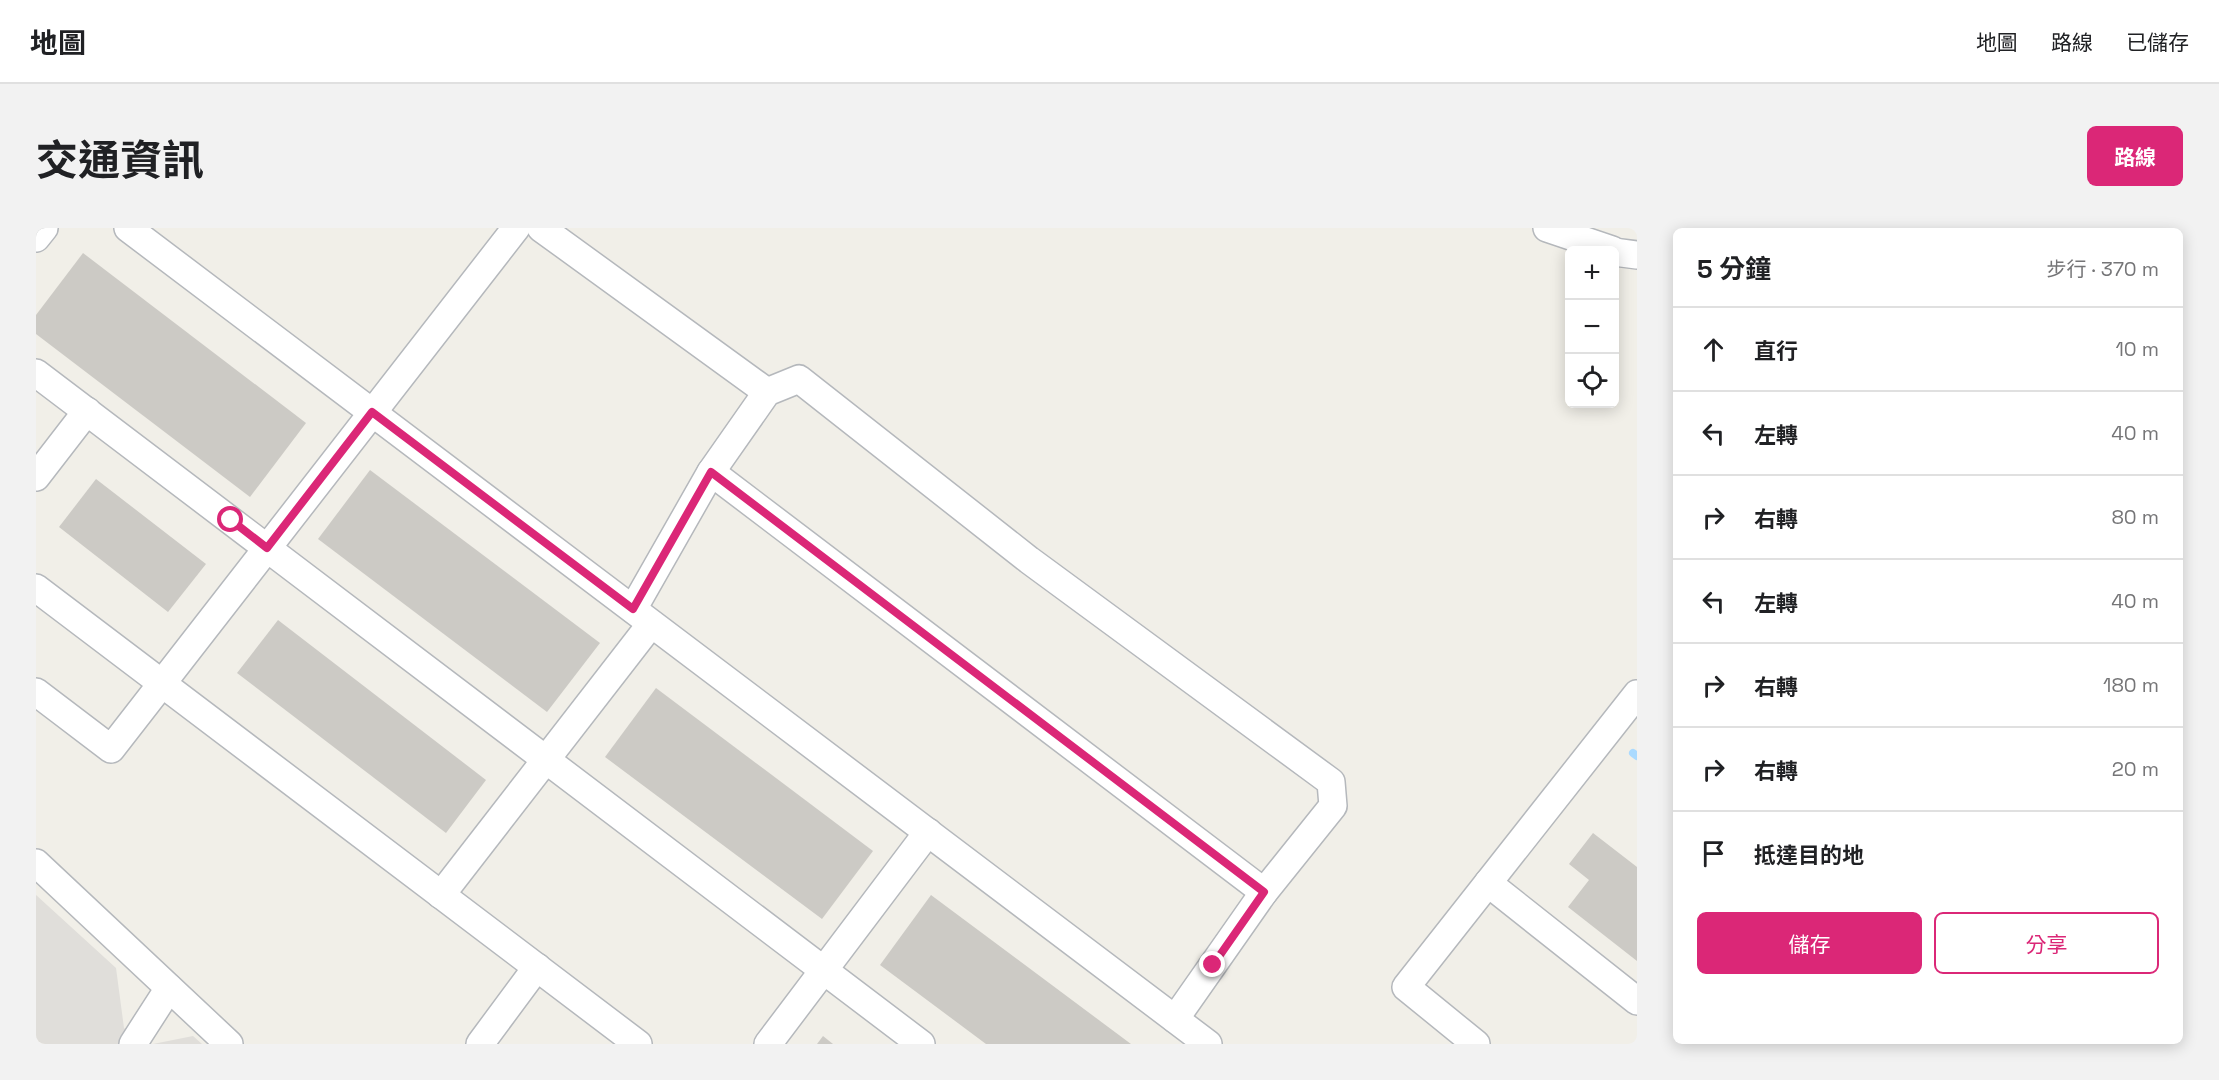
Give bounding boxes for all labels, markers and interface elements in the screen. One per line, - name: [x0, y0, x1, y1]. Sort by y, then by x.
- text: 地圖: [30, 25, 86, 61]
- text: 地圖: [1976, 29, 2018, 56]
- text: 路線: [2051, 29, 2093, 56]
- text: 已儲存: [2126, 29, 2189, 56]
- button: 路線: [2087, 126, 2183, 186]
- text: 交通資訊: [36, 134, 204, 187]
- map controls: [1565, 246, 1619, 408]
- button: +: [1565, 246, 1619, 300]
- text: 5 分鐘: [1697, 252, 1771, 286]
- text: 步行 · 370 m: [2047, 256, 2159, 282]
- button: −: [1565, 300, 1619, 354]
- icon: ahead: [1697, 333, 1730, 366]
- text: 10 m: [2115, 336, 2159, 362]
- text: 直行: [1754, 337, 1798, 365]
- button: locate: [1565, 354, 1619, 408]
- icon: left: [1697, 417, 1730, 450]
- text: 40 m: [2111, 420, 2159, 446]
- text: 左轉: [1754, 421, 1798, 449]
- icon: right: [1697, 501, 1730, 534]
- text: 80 m: [2111, 504, 2159, 530]
- text: 右轉: [1754, 505, 1798, 533]
- route start: [217, 506, 243, 532]
- icon: left: [1697, 585, 1730, 618]
- text: 40 m: [2111, 588, 2159, 614]
- text: 左轉: [1754, 589, 1798, 617]
- icon: right: [1697, 669, 1730, 702]
- text: 180 m: [2103, 672, 2159, 698]
- text: 右轉: [1754, 673, 1798, 701]
- icon: right: [1697, 753, 1730, 786]
- text: 20 m: [2112, 756, 2159, 782]
- text: 右轉: [1754, 757, 1798, 785]
- icon: arrive: [1697, 837, 1730, 870]
- text: 抵達目的地: [1754, 841, 1864, 869]
- button: 儲存: [1697, 912, 1922, 974]
- button: 分享: [1934, 912, 2159, 974]
- route end: [1199, 951, 1225, 977]

